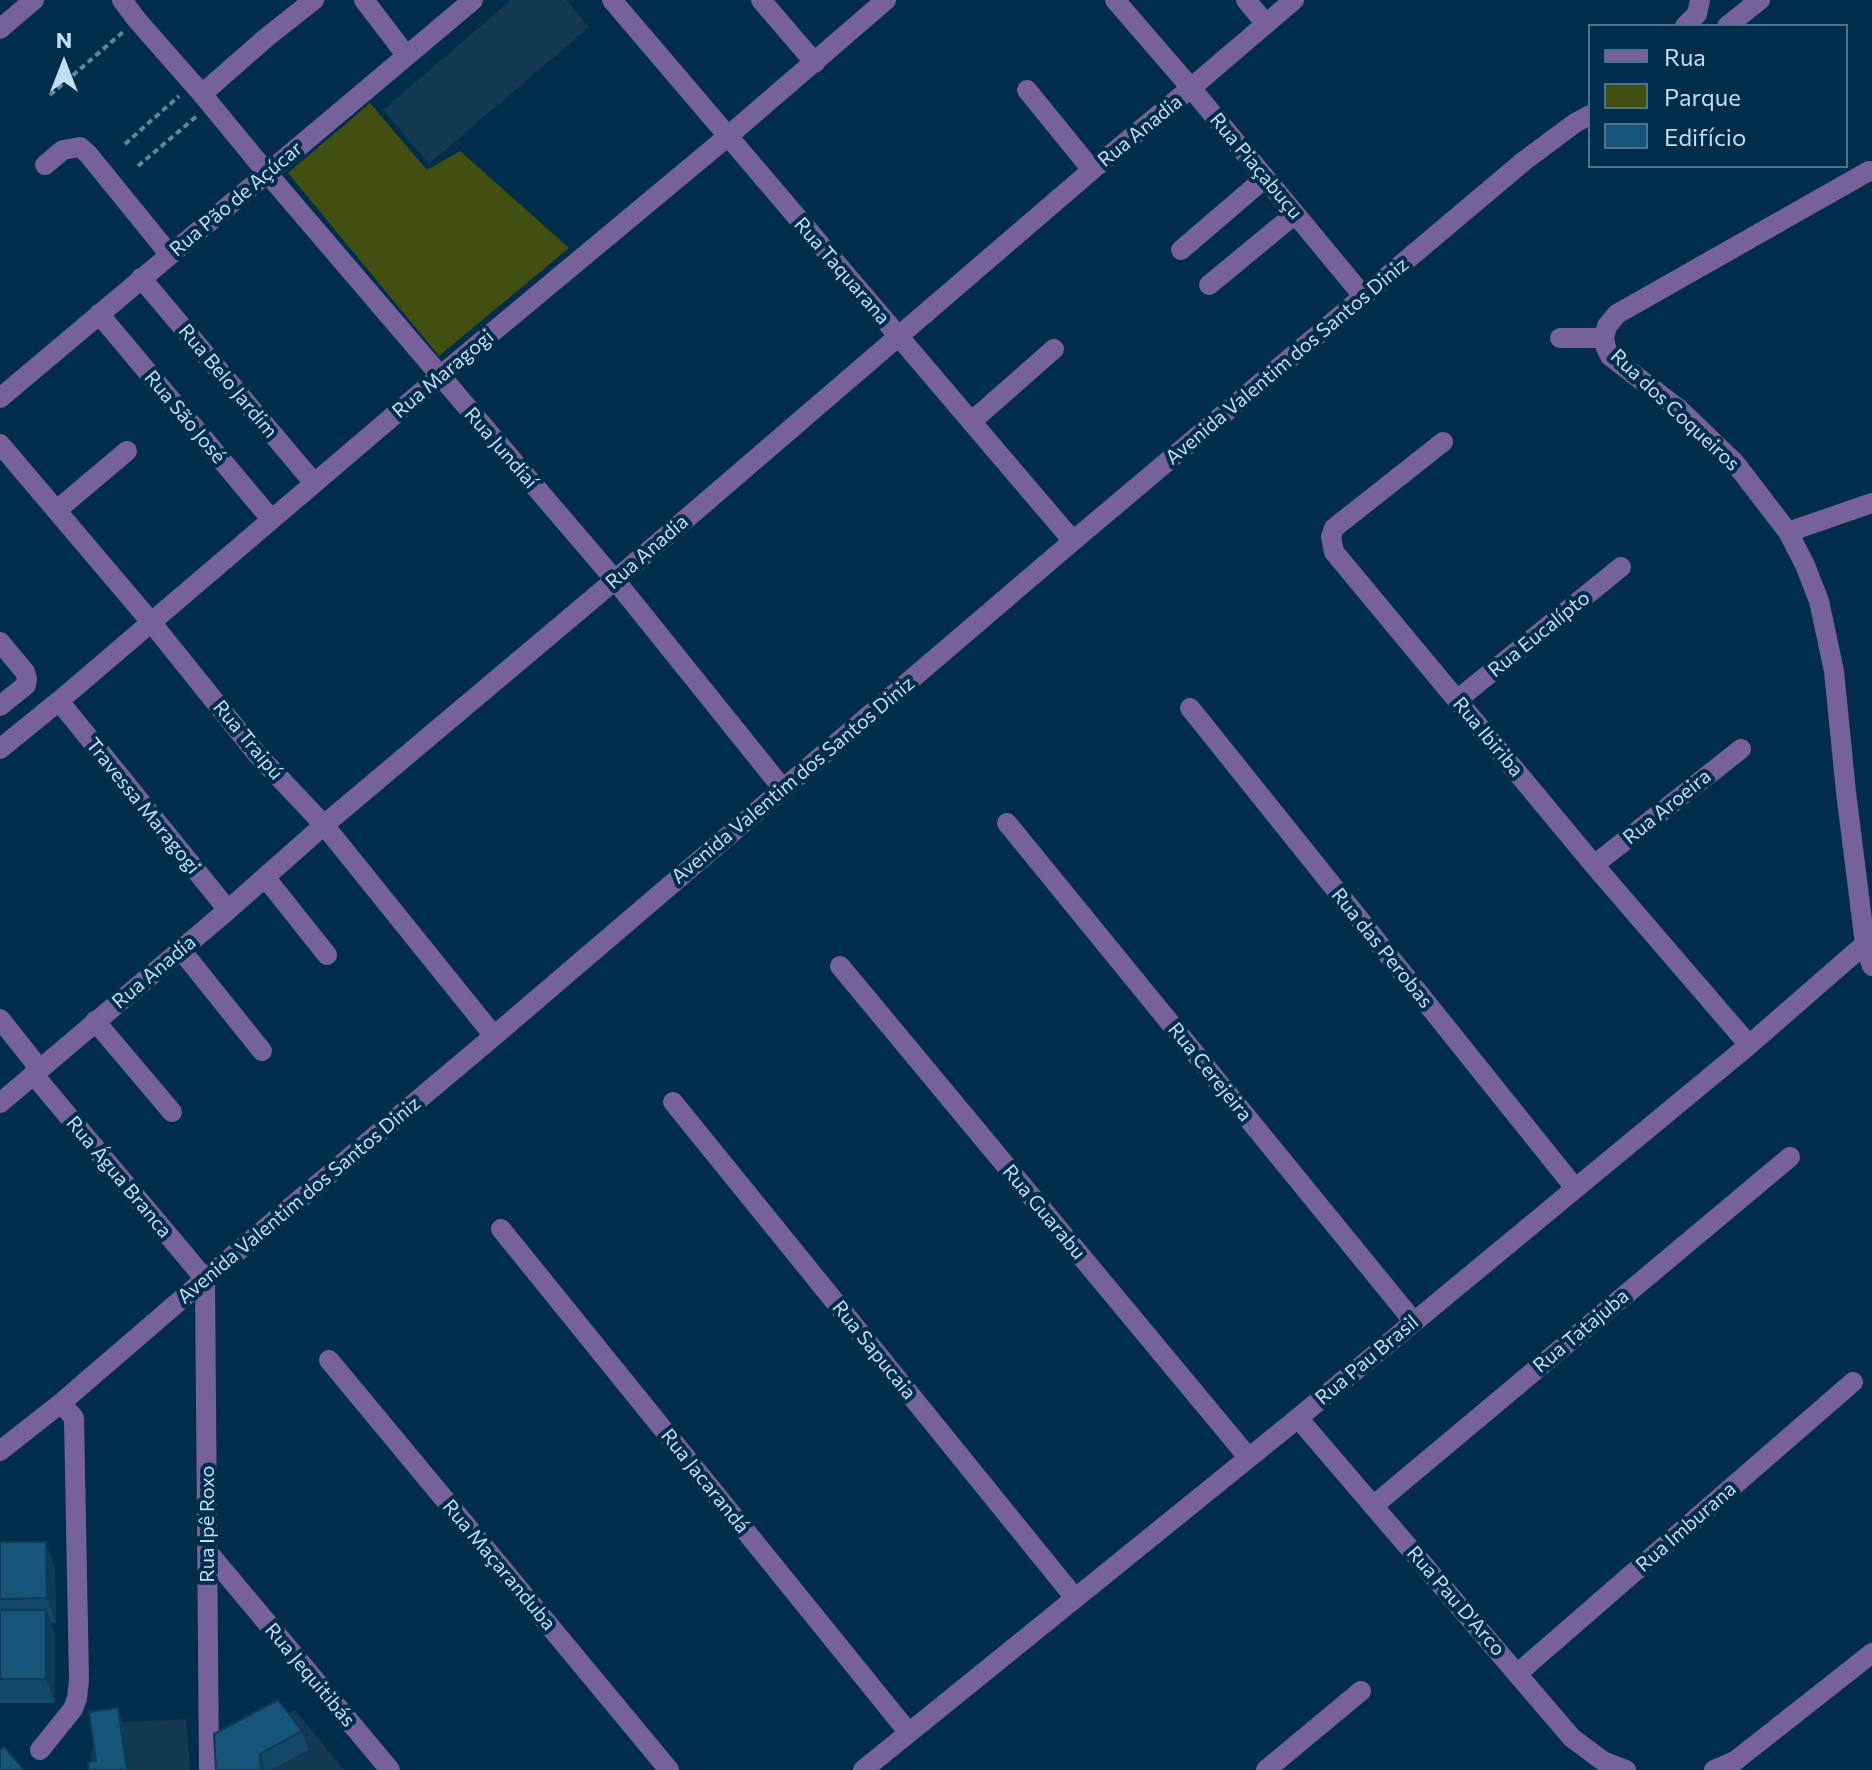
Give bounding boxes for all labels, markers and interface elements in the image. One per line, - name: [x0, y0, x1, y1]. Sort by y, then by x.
- north arrow: [24, 24, 104, 104]
- legend: [1588, 24, 1848, 168]
- text: N: [56, 26, 72, 53]
- text: Rua: [1664, 42, 1706, 71]
- text: Parque: [1664, 82, 1741, 111]
- street label: Rua Anadia: [1093, 90, 1187, 172]
- street label: Rua Piaçabuçu: [1205, 108, 1307, 224]
- text: Edifício: [1664, 122, 1746, 151]
- street label: Rua Pão de Açúcar: [165, 136, 307, 262]
- street label: Rua Taquarana: [789, 213, 895, 329]
- street label: Avenida Valentim dos Santos Diniz: [1161, 252, 1413, 470]
- street label: Rua Belo Jardim: [173, 319, 283, 443]
- street label: Rua Maragogi: [387, 325, 499, 423]
- street label: Rua dos Coqueiros: [1606, 344, 1744, 476]
- street label: Rua São José: [139, 366, 231, 468]
- street label: Rua Jundiaí: [459, 403, 543, 493]
- street label: Rua Anadia: [601, 510, 693, 594]
- street label: Rua Eucalípto: [1483, 586, 1595, 682]
- street label: Avenida Valentim dos Santos Diniz: [667, 671, 919, 889]
- street label: Rua Ibiriba: [1448, 692, 1528, 782]
- street label: Rua Traipú: [208, 695, 288, 785]
- street label: Travessa Maragogi: [81, 733, 205, 879]
- street label: Rua Aroeira: [1618, 764, 1716, 850]
- street label: Rua das Perobas: [1326, 883, 1438, 1013]
- street label: Rua Anadia: [107, 930, 201, 1014]
- street label: Rua Cerejeira: [1163, 1018, 1257, 1126]
- street label: Avenida Valentim dos Santos Diniz: [173, 1091, 425, 1309]
- street label: Rua Água Branca: [61, 1111, 177, 1243]
- street label: Rua Guarabu: [997, 1160, 1091, 1264]
- street label: Rua Tatajuba: [1528, 1284, 1634, 1378]
- street label: Rua Sapucaia: [827, 1296, 921, 1404]
- street label: Rua Pau Brasil: [1311, 1310, 1423, 1410]
- street label: Rua Jacarandá: [656, 1424, 754, 1538]
- street label: Rua Ipê Roxo: [195, 1466, 219, 1582]
- street label: Rua Imburana: [1631, 1477, 1741, 1577]
- street label: Rua Maçaranduba: [437, 1495, 561, 1635]
- street label: Rua Pau D'Arco: [1402, 1541, 1510, 1661]
- street label: Rua Jequitibás: [260, 1618, 360, 1732]

